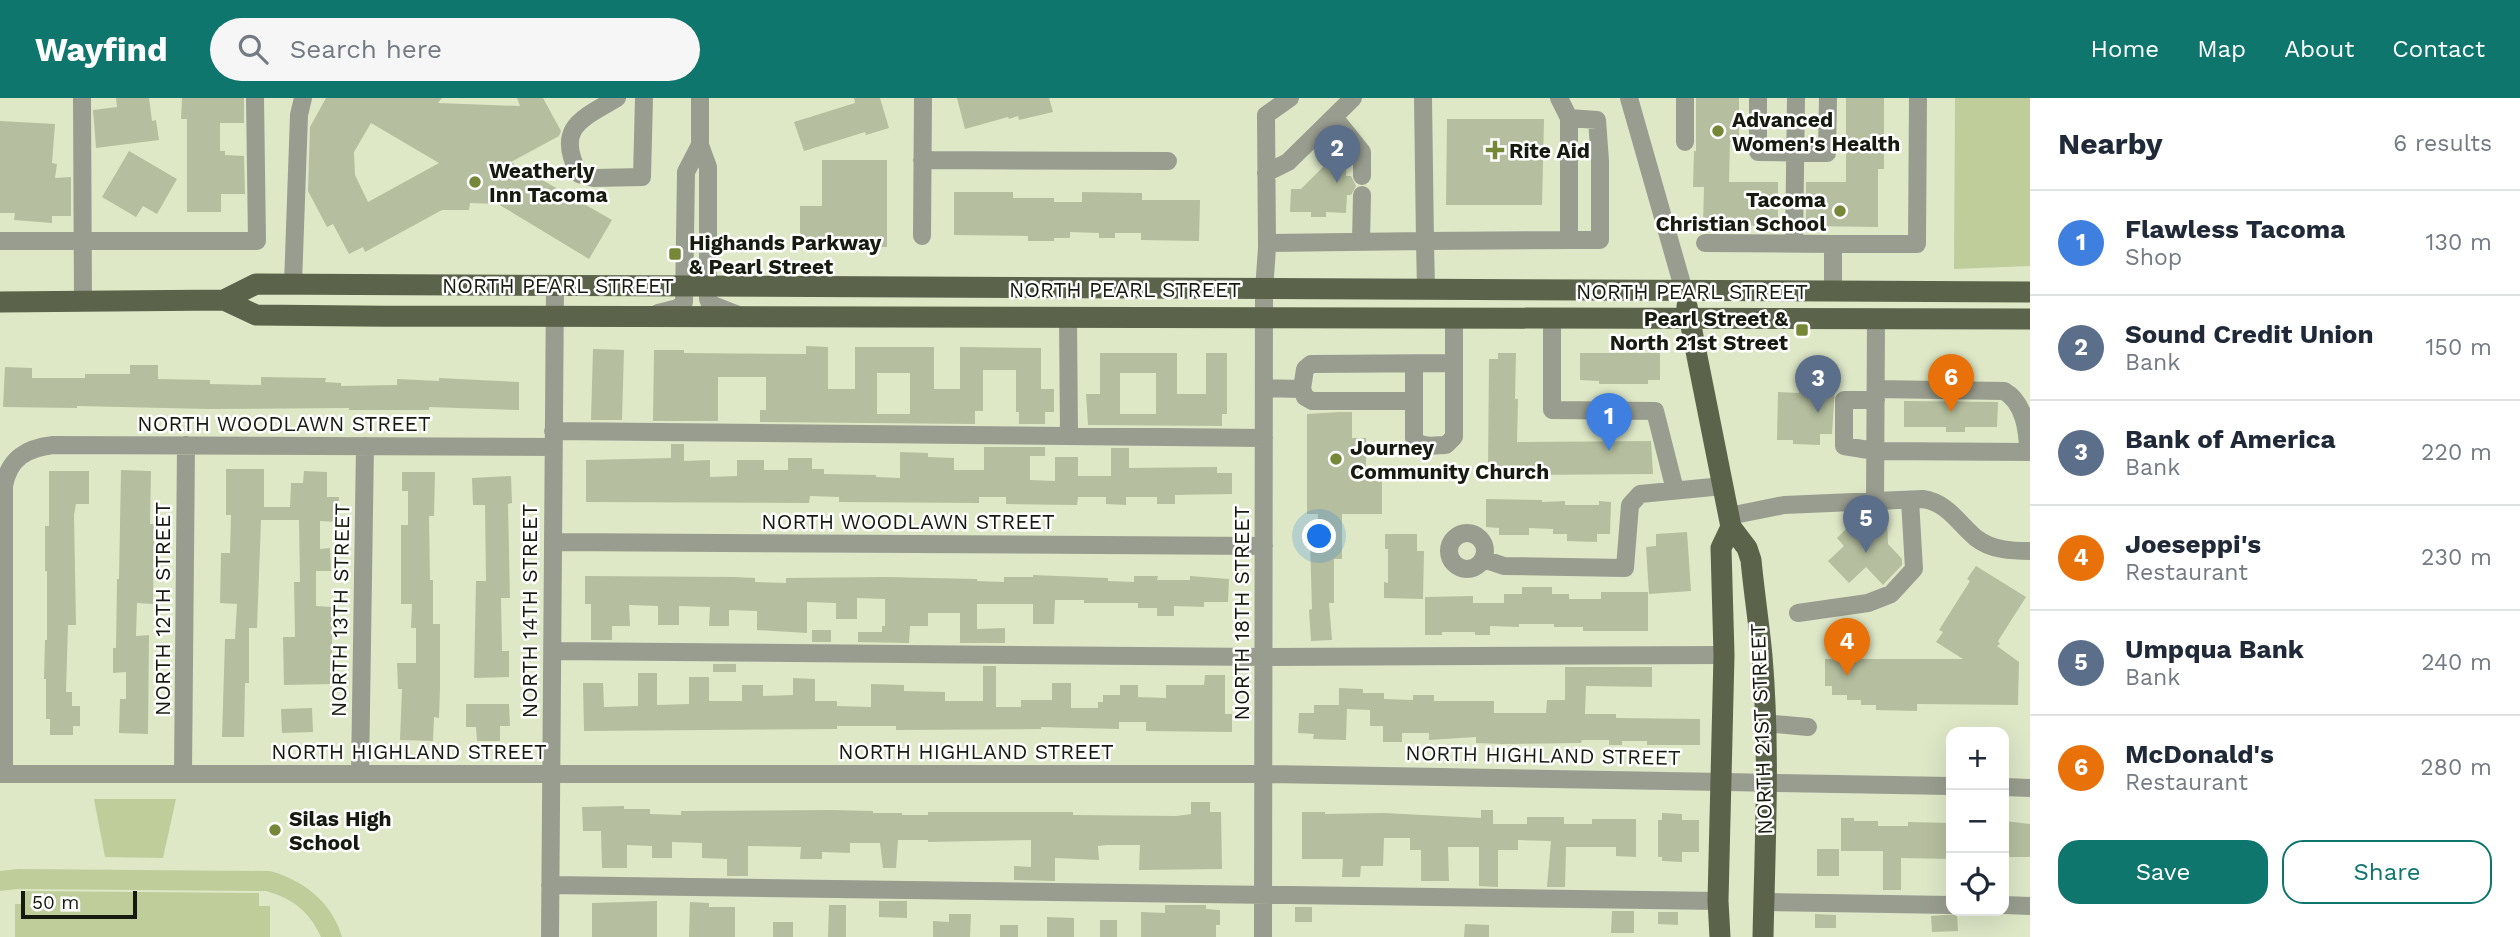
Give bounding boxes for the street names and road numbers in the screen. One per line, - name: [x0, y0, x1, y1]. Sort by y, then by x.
- street label: NORTH PEARL STREET: [442, 273, 674, 298]
- street label: NORTH PEARL STREET: [1009, 277, 1241, 302]
- street label: NORTH PEARL STREET: [1576, 279, 1808, 304]
- street label: NORTH WOODLAWN STREET: [137, 411, 431, 436]
- street label: NORTH 12TH STREET: [150, 502, 175, 716]
- street label: NORTH 13TH STREET: [326, 502, 354, 717]
- street label: NORTH 14TH STREET: [517, 504, 542, 718]
- street label: NORTH 18TH STREET: [1229, 505, 1254, 720]
- street label: NORTH WOODLAWN STREET: [761, 509, 1055, 534]
- street label: NORTH 21ST STREET: [1745, 623, 1777, 835]
- street label: NORTH HIGHLAND STREET: [271, 739, 547, 764]
- street label: NORTH HIGHLAND STREET: [838, 739, 1114, 764]
- street label: NORTH HIGHLAND STREET: [1405, 740, 1681, 770]

